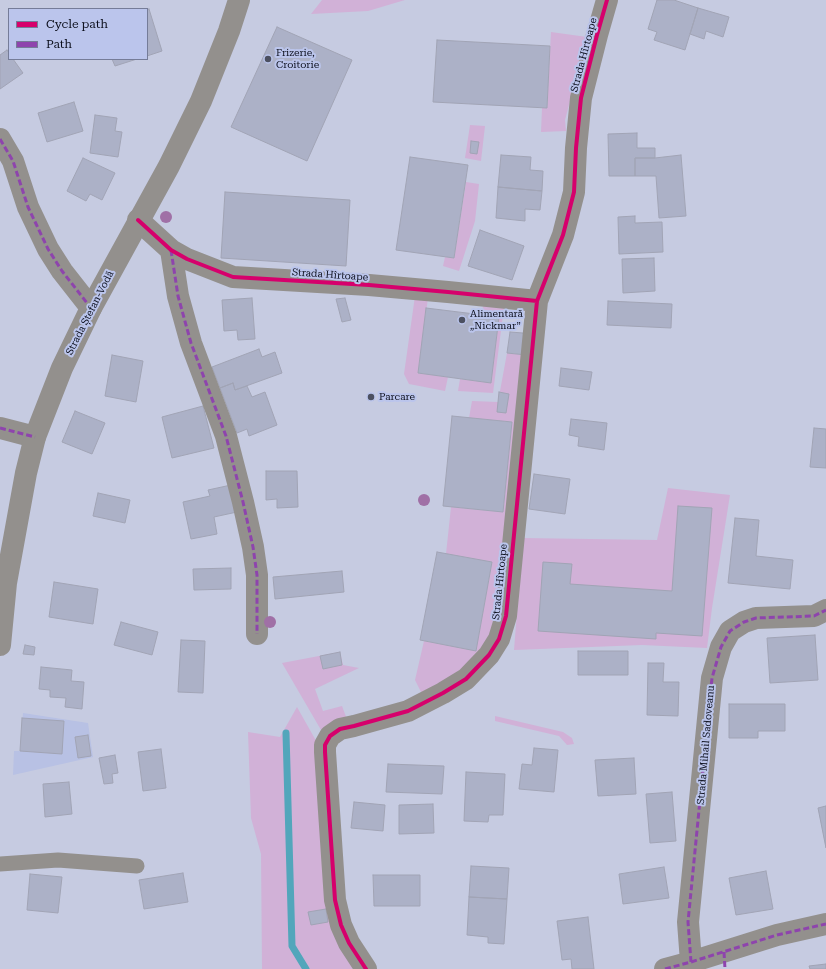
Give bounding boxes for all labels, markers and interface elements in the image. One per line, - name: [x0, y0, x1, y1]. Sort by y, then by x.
- legend: [8, 8, 148, 60]
- text: Cycle path: [46, 17, 108, 31]
- street label: Strada Hîrtoape: [568, 17, 600, 93]
- text: Path: [46, 37, 72, 51]
- place label: Frizerie, Croitorie: [276, 47, 319, 70]
- marker: Frizerie, Croitorie: [263, 54, 273, 64]
- street label: Strada Hîrtoape: [291, 266, 369, 284]
- street label: Strada Ștefan-Vodă: [64, 269, 116, 357]
- place label: Alimentară „Nickmar”: [470, 308, 523, 332]
- marker: Alimentară „Nickmar”: [457, 315, 467, 325]
- place label: Parcare: [379, 391, 415, 403]
- marker: Parcare: [366, 392, 376, 402]
- street label: Strada Hîrtoape: [490, 543, 510, 621]
- street label: Strada Mihail Sadoveanu: [695, 685, 717, 805]

